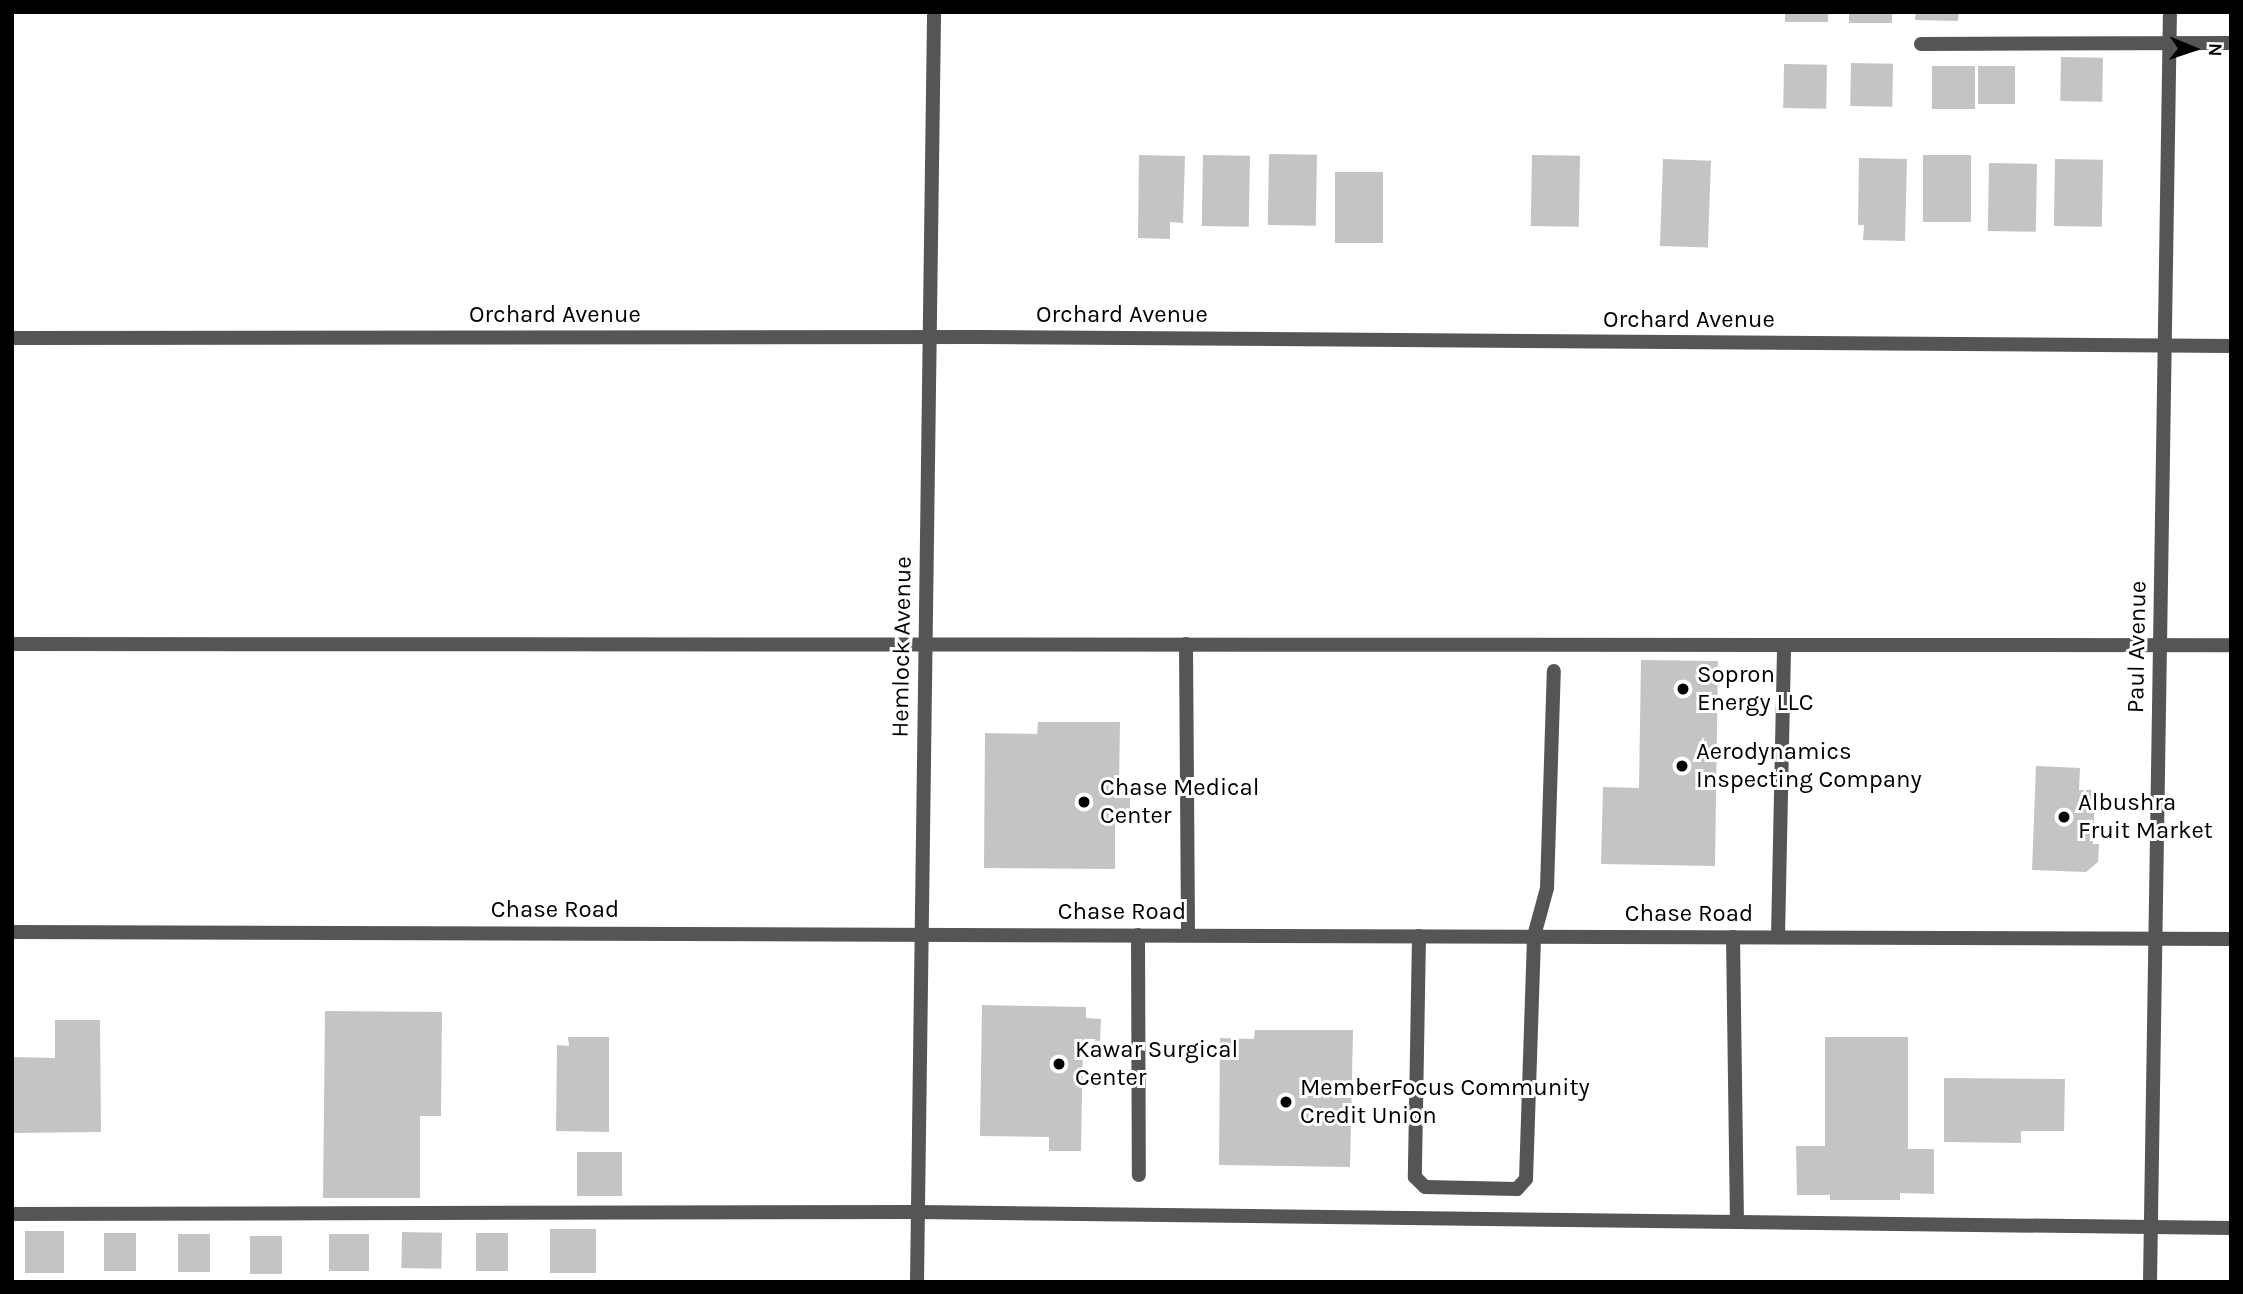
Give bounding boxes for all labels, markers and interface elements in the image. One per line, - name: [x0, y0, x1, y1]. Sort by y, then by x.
- north arrow: [2159, 14, 2229, 84]
- text: N: [2204, 43, 2226, 57]
- street label: Orchard Avenue: [469, 301, 641, 329]
- street label: Orchard Avenue: [1036, 301, 1208, 329]
- street label: Orchard Avenue: [1603, 306, 1775, 334]
- street label: Hemlock Avenue: [886, 556, 918, 738]
- street label: Paul Avenue: [2121, 581, 2153, 713]
- place label: Sopron Energy LLC: [1697, 661, 1814, 717]
- marker: Sopron Energy LLC: [1675, 681, 1691, 697]
- place label: Aerodynamics Inspecting Company: [1696, 738, 1922, 794]
- marker: Aerodynamics Inspecting Company: [1674, 758, 1690, 774]
- place label: Chase Medical Center: [1100, 774, 1259, 830]
- place label: Albushra Fruit Market: [2078, 789, 2213, 845]
- marker: Chase Medical Center: [1074, 792, 1094, 812]
- marker: Albushra Fruit Market: [2056, 809, 2072, 825]
- street label: Chase Road: [491, 896, 619, 924]
- street label: Chase Road: [1058, 898, 1186, 926]
- street label: Chase Road: [1625, 900, 1753, 928]
- place label: Kawar Surgical Center: [1075, 1036, 1238, 1092]
- marker: Kawar Surgical Center: [1049, 1054, 1069, 1074]
- place label: MemberFocus Community Credit Union: [1300, 1074, 1590, 1130]
- marker: MemberFocus Community Credit Union: [1278, 1094, 1294, 1110]

